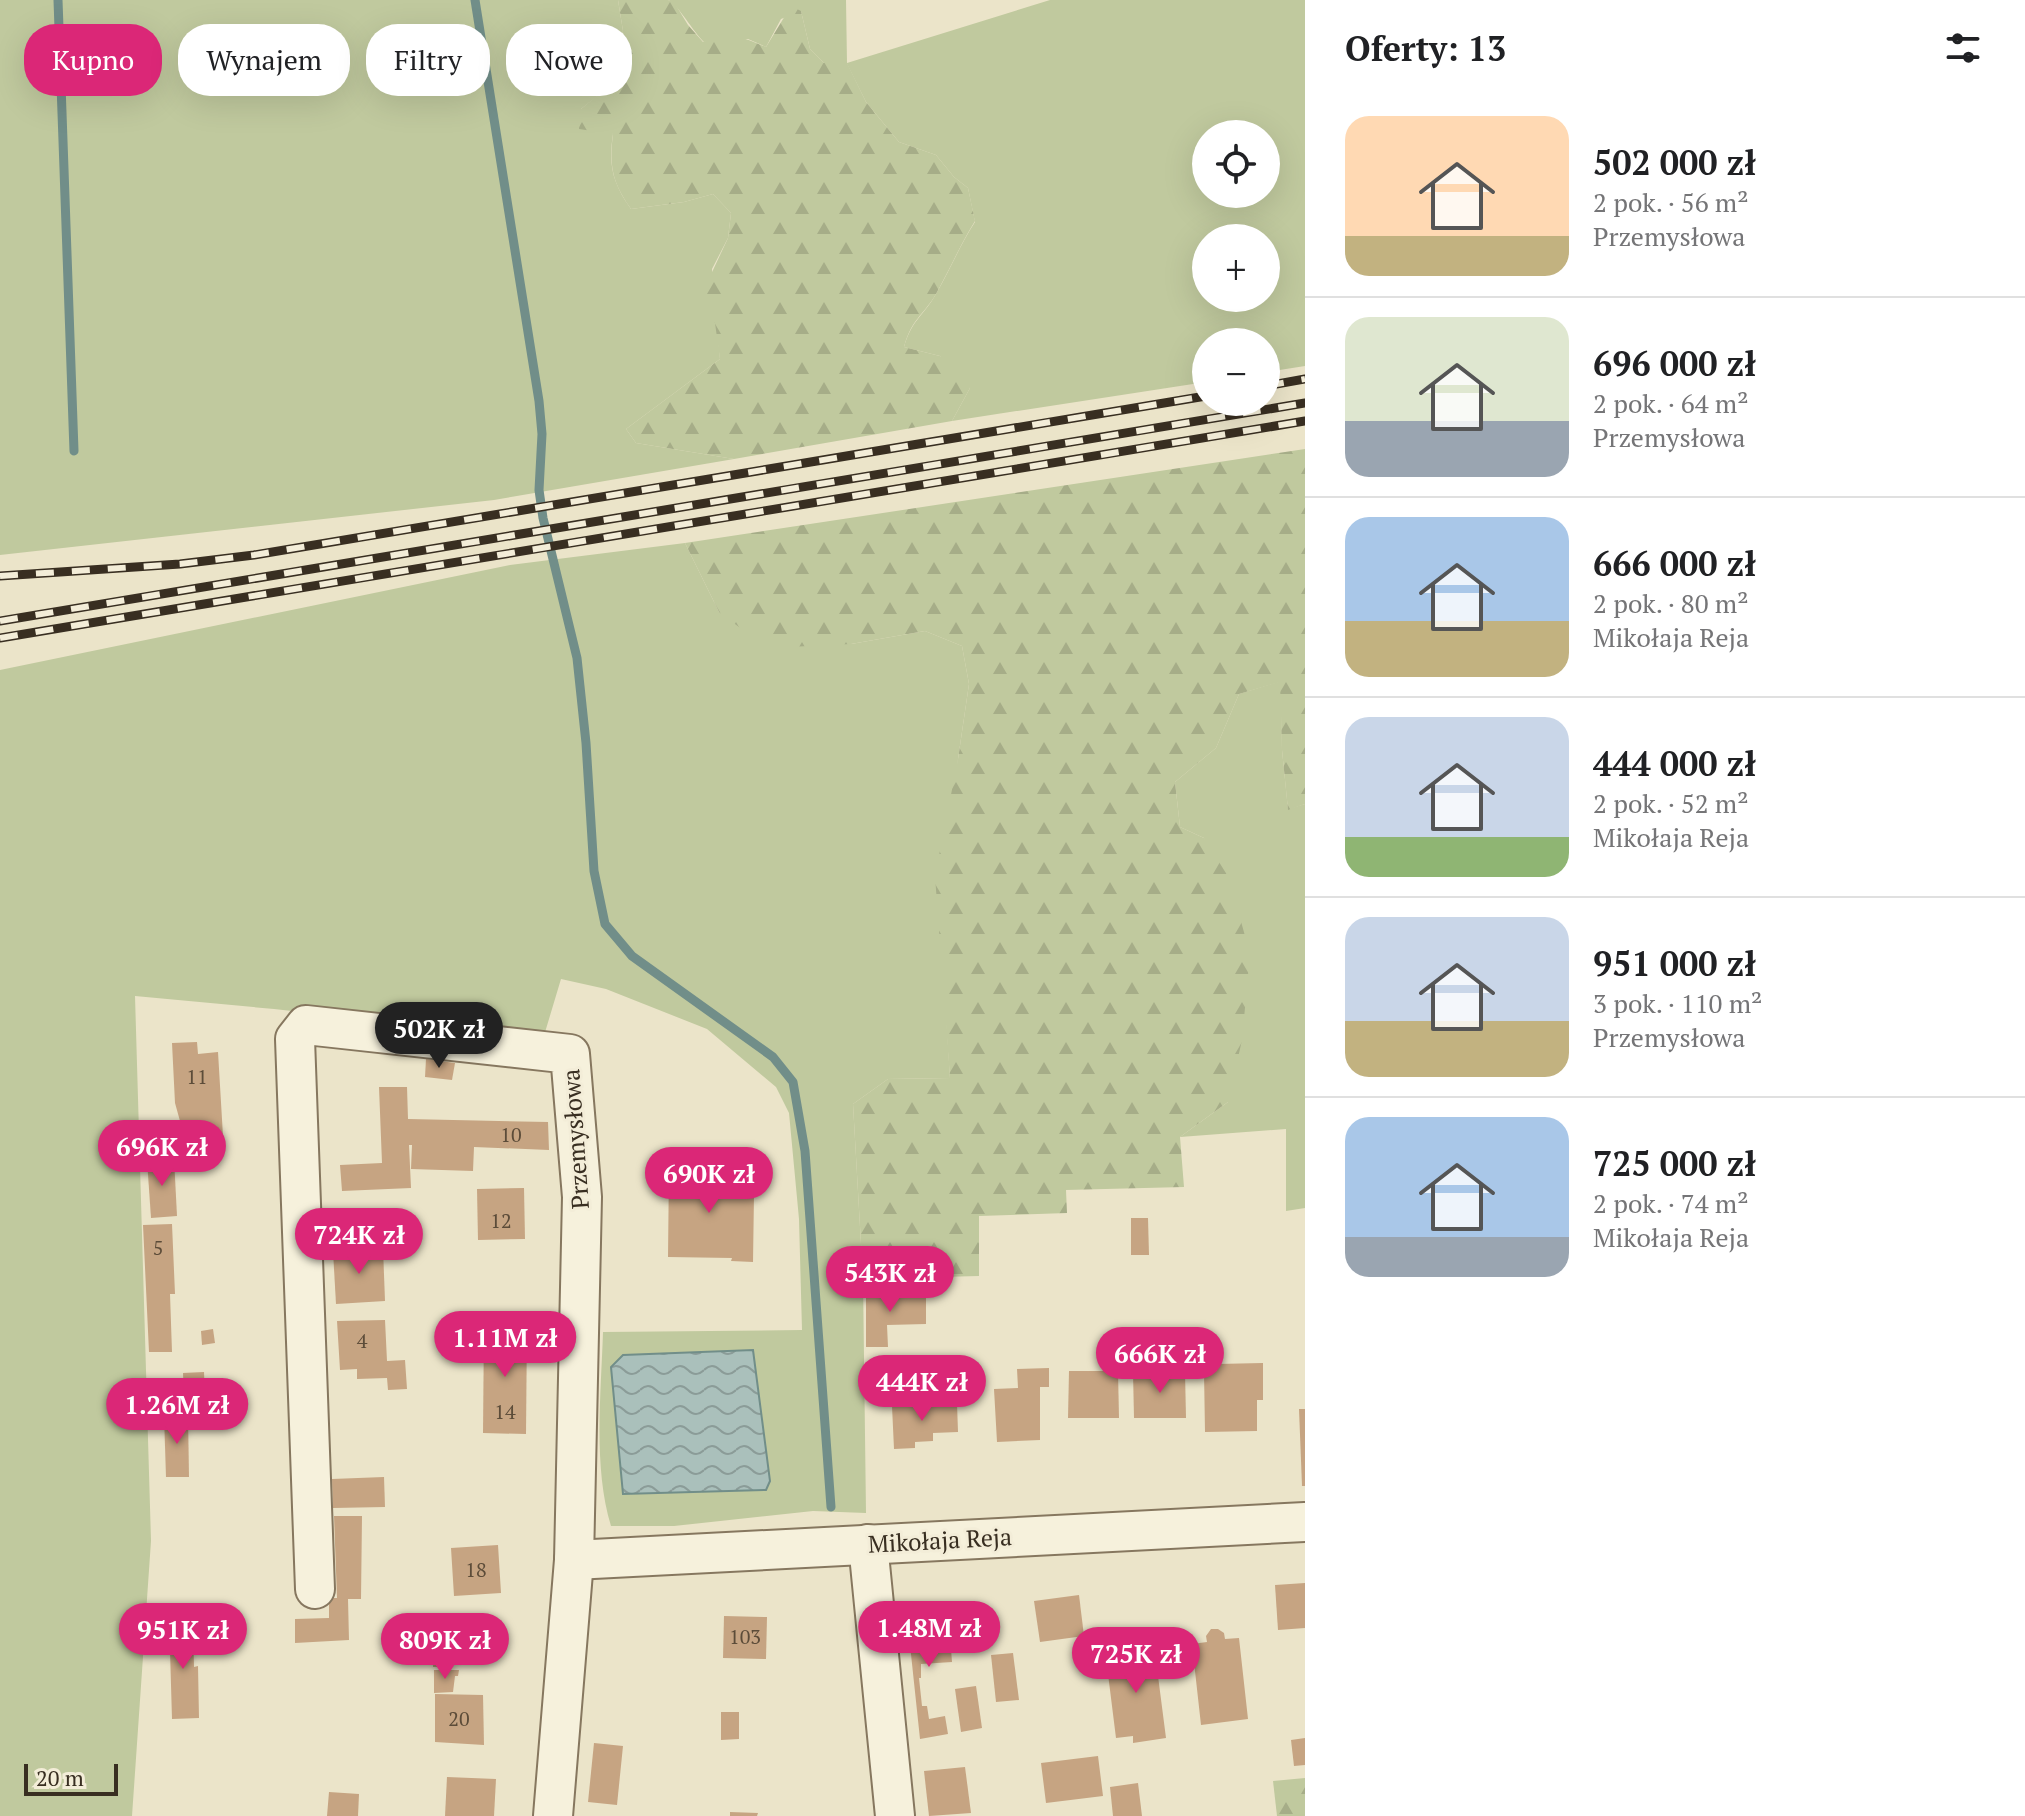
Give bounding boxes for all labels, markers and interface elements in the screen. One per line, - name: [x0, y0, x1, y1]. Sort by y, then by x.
- chip: Kupno: [24, 24, 162, 96]
- chip: Wynajem: [178, 24, 350, 96]
- chip: Filtry: [366, 24, 490, 96]
- chip: Nowe: [506, 24, 632, 96]
- text: Oferty: 13: [1345, 26, 1506, 71]
- icon: filters: [1941, 26, 1985, 70]
- map controls: [1192, 120, 1280, 416]
- button: locate: [1192, 120, 1280, 208]
- text: 502 000 zł: [1593, 140, 1756, 185]
- icon: home: [1409, 148, 1505, 244]
- text: 2 pok. · 56 m²: [1593, 185, 1748, 219]
- text: Przemysłowa: [1593, 219, 1745, 253]
- button: +: [1192, 224, 1280, 312]
- button: −: [1192, 328, 1280, 416]
- text: 696 000 zł: [1593, 341, 1756, 386]
- icon: home: [1409, 349, 1505, 445]
- text: 2 pok. · 64 m²: [1593, 386, 1748, 420]
- text: Przemysłowa: [1593, 420, 1745, 454]
- text: 666 000 zł: [1593, 541, 1756, 586]
- icon: home: [1409, 549, 1505, 645]
- text: 2 pok. · 80 m²: [1593, 586, 1748, 620]
- text: Mikołaja Reja: [1593, 620, 1749, 654]
- text: 444 000 zł: [1593, 741, 1756, 786]
- icon: home: [1409, 749, 1505, 845]
- text: 2 pok. · 52 m²: [1593, 786, 1748, 820]
- text: Mikołaja Reja: [1593, 820, 1749, 854]
- text: 951 000 zł: [1593, 941, 1756, 986]
- icon: home: [1409, 949, 1505, 1045]
- text: 3 pok. · 110 m²: [1593, 986, 1762, 1020]
- pin: 502K zł: [365, 1002, 513, 1070]
- text: 502K zł: [393, 1011, 485, 1045]
- text: Przemysłowa: [1593, 1020, 1745, 1054]
- house number: 11: [186, 1063, 208, 1090]
- street label: Przemysłowa: [554, 1068, 596, 1210]
- pin: 696K zł: [88, 1120, 236, 1188]
- house number: 10: [500, 1121, 522, 1148]
- text: 696K zł: [116, 1129, 208, 1163]
- text: 725 000 zł: [1593, 1141, 1756, 1186]
- pin: 690K zł: [635, 1147, 783, 1215]
- icon: home: [1409, 1149, 1505, 1245]
- text: 690K zł: [663, 1156, 755, 1190]
- text: 2 pok. · 74 m²: [1593, 1186, 1748, 1220]
- house number: 12: [490, 1207, 512, 1234]
- pin: 724K zł: [285, 1208, 433, 1276]
- text: 724K zł: [313, 1217, 405, 1251]
- text: Mikołaja Reja: [1593, 1220, 1749, 1254]
- house number: 5: [153, 1234, 163, 1261]
- pin: 543K zł: [816, 1246, 964, 1314]
- text: 543K zł: [844, 1255, 936, 1289]
- pin: 1.11M zł: [422, 1311, 588, 1379]
- text: 1.11M zł: [452, 1320, 558, 1354]
- house number: 4: [357, 1327, 368, 1354]
- pin: 666K zł: [1086, 1327, 1234, 1395]
- text: 666K zł: [1114, 1336, 1206, 1370]
- pin: 444K zł: [848, 1355, 996, 1423]
- text: 444K zł: [876, 1364, 968, 1398]
- pin: 1.26M zł: [94, 1378, 260, 1446]
- text: 1.26M zł: [124, 1387, 230, 1421]
- house number: 14: [494, 1398, 516, 1425]
- street label: Mikołaja Reja: [867, 1520, 1013, 1560]
- house number: 18: [465, 1556, 487, 1583]
- pin: 1.48M zł: [846, 1601, 1012, 1669]
- pin: 951K zł: [109, 1603, 257, 1671]
- text: 1.48M zł: [876, 1610, 982, 1644]
- text: 951K zł: [137, 1612, 229, 1646]
- pin: 809K zł: [371, 1613, 519, 1681]
- text: 809K zł: [399, 1622, 491, 1656]
- house number: 103: [729, 1623, 761, 1650]
- pin: 725K zł: [1062, 1627, 1210, 1695]
- text: 725K zł: [1090, 1636, 1182, 1670]
- house number: 20: [448, 1705, 470, 1732]
- scale bar: [24, 1760, 118, 1796]
- text: 20 m: [36, 1763, 84, 1792]

